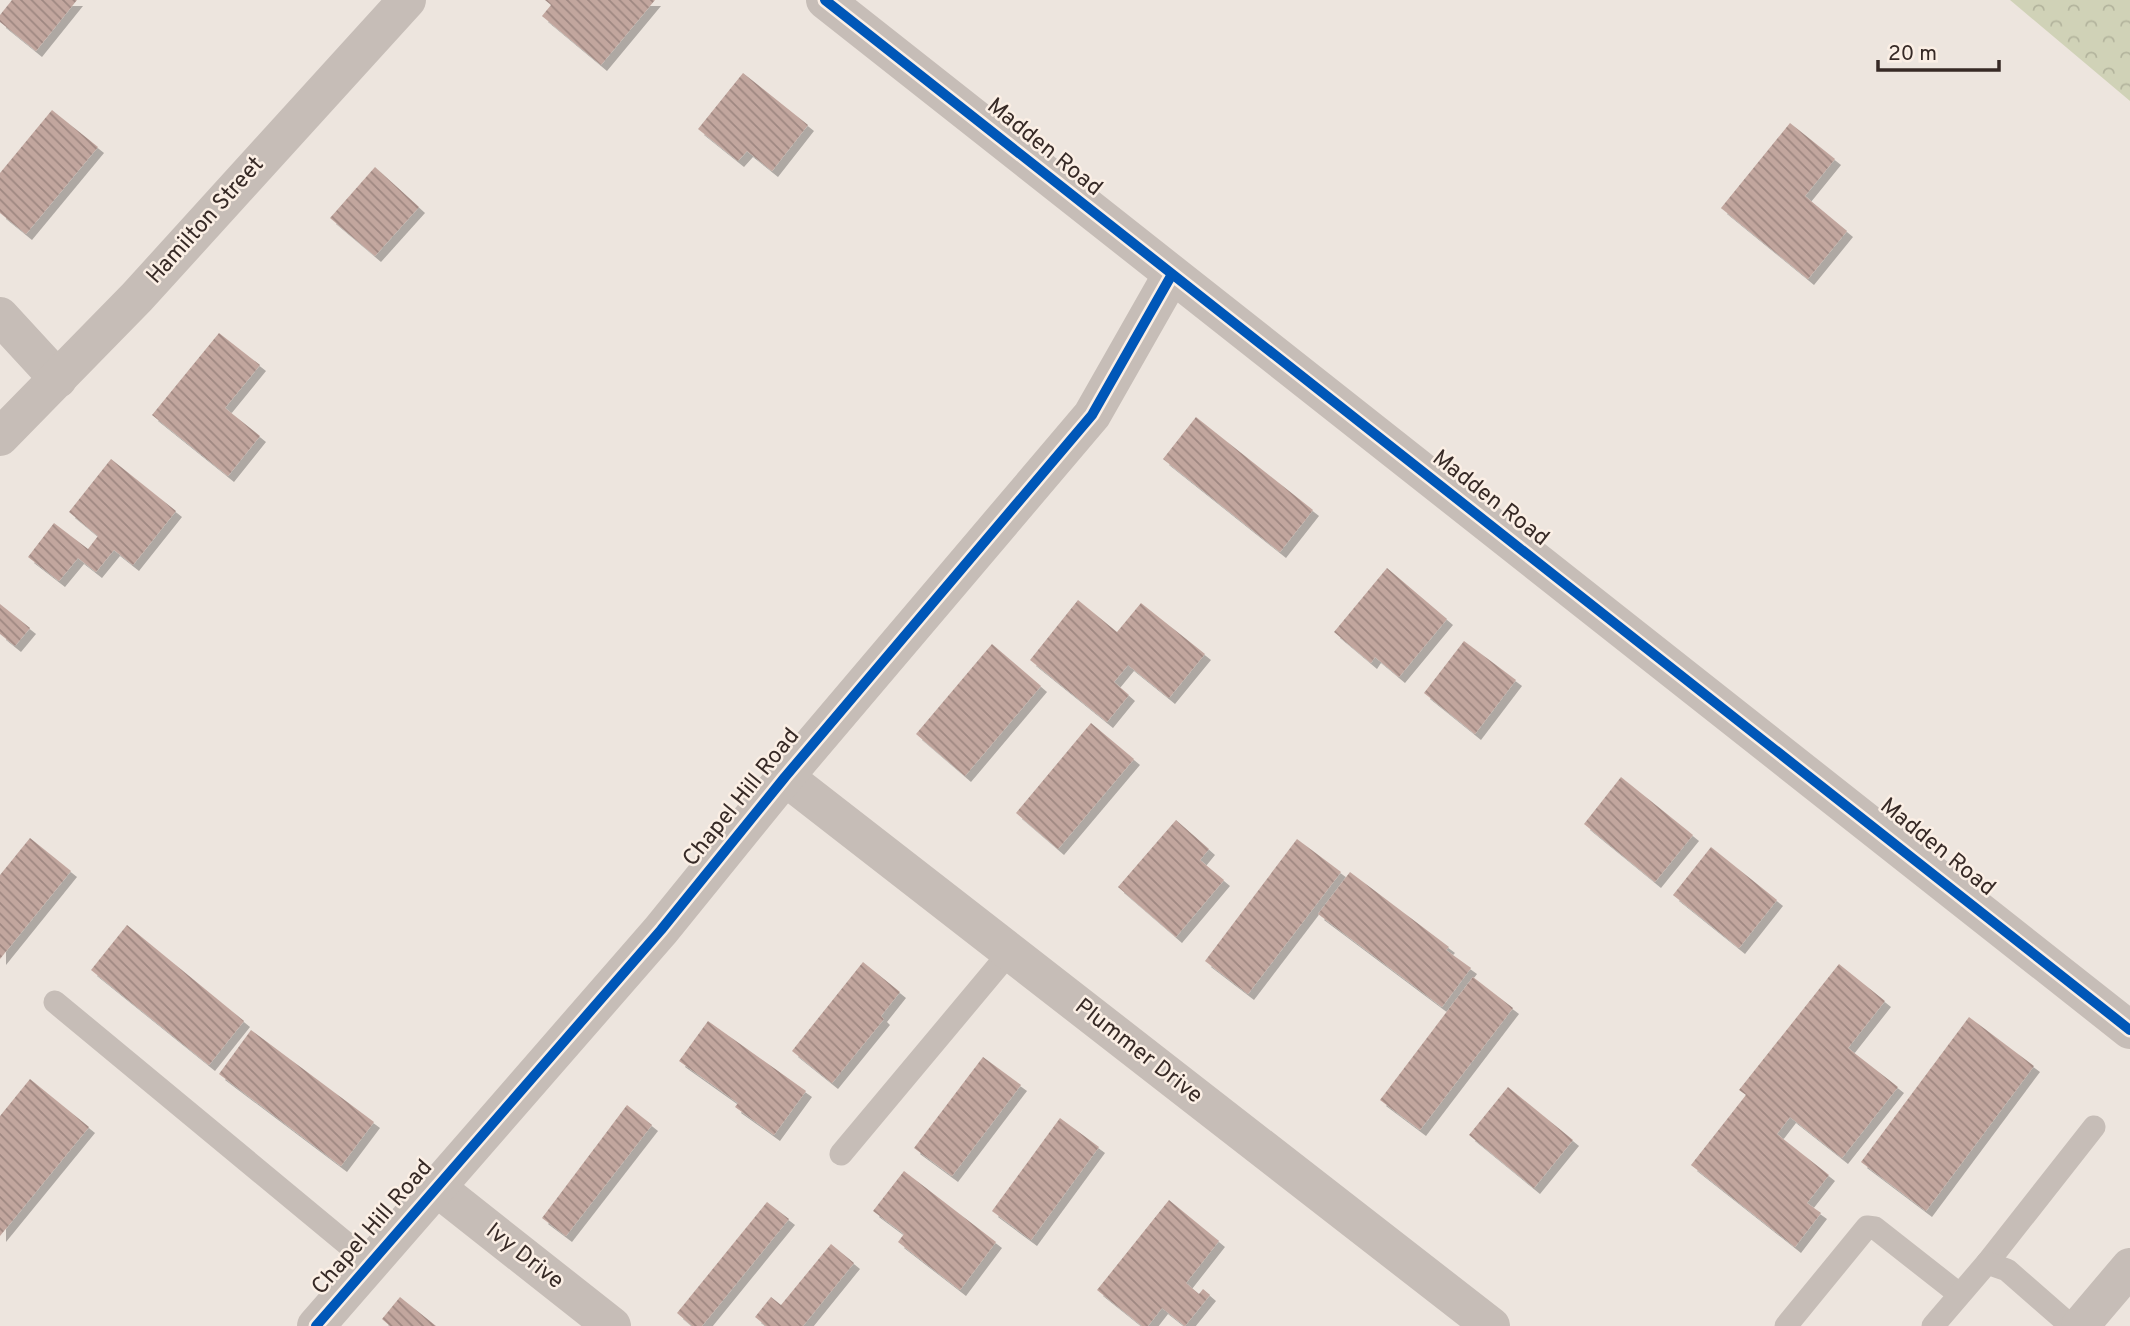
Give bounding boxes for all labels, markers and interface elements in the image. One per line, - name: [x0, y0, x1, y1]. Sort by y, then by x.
- scale bar: [1878, 28, 1999, 72]
- text: 20 m: [1888, 41, 1937, 68]
- street label: Madden Road: [980, 93, 1108, 203]
- street label: Hamilton Street: [141, 151, 271, 291]
- street label: Madden Road: [1426, 444, 1554, 554]
- street label: Chapel Hill Road: [677, 723, 807, 873]
- street label: Madden Road: [1873, 793, 2001, 903]
- street label: Plummer Drive: [1068, 993, 1208, 1111]
- street label: Chapel Hill Road: [306, 1154, 440, 1302]
- street label: Ivy Drive: [479, 1218, 569, 1296]

